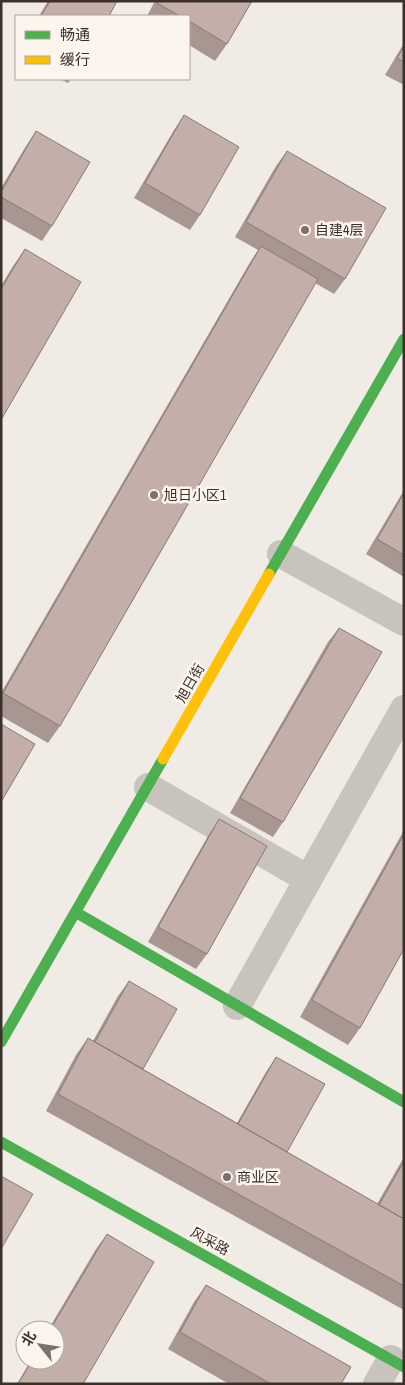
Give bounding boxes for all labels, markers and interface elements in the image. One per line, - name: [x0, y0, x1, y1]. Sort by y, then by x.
- legend: [15, 15, 190, 80]
- text: 畅通: [60, 24, 90, 45]
- text: 缓行: [60, 49, 90, 70]
- place label: 自建4层: [315, 221, 363, 239]
- marker: 自建4层: [299, 224, 311, 236]
- place label: 旭日小区1: [164, 486, 227, 504]
- marker: 旭日小区1: [148, 489, 160, 501]
- street label: 旭日街: [172, 660, 208, 706]
- place label: 商业区: [237, 1168, 279, 1186]
- marker: 商业区: [221, 1171, 233, 1183]
- street label: 风采路: [187, 1223, 233, 1259]
- north arrow: [15, 1320, 65, 1370]
- text: 北: [17, 1328, 40, 1349]

